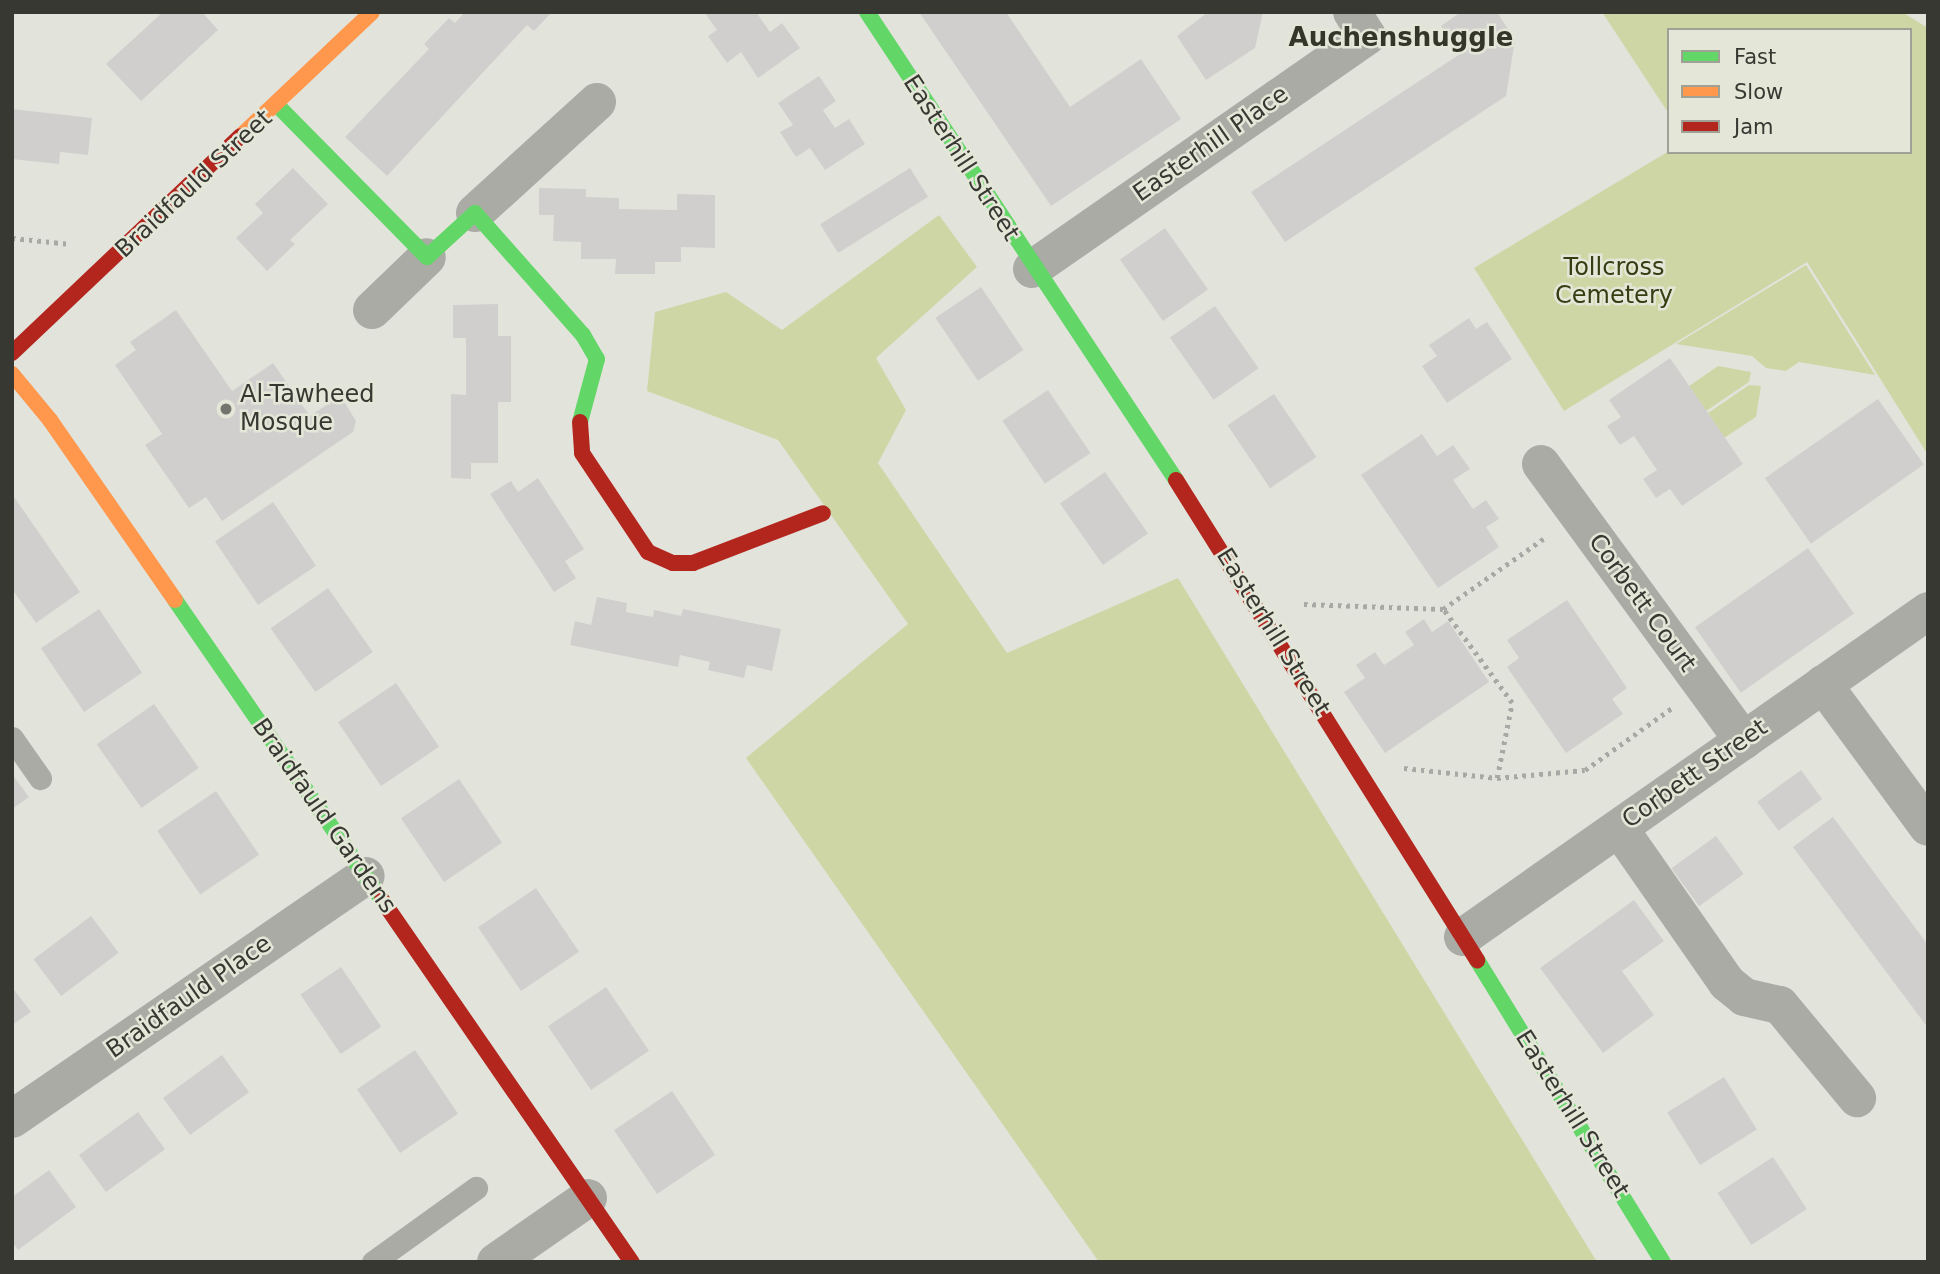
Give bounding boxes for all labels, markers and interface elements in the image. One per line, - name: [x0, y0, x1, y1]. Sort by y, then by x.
- district label: Auchenshuggle: [1289, 22, 1513, 54]
- legend: [1667, 28, 1912, 154]
- text: Fast: [1734, 45, 1776, 69]
- street label: Easterhill Street: [897, 70, 1025, 246]
- street label: Easterhill Place: [1128, 80, 1294, 208]
- text: Slow: [1734, 80, 1783, 104]
- street label: Braidfauld Street: [110, 104, 278, 264]
- text: Jam: [1734, 115, 1774, 139]
- park label: Tollcross Cemetery: [1555, 254, 1673, 310]
- place label: Al-Tawheed Mosque: [240, 381, 375, 437]
- marker: Al-Tawheed Mosque: [218, 401, 234, 417]
- street label: Corbett Court: [1582, 528, 1702, 678]
- street label: Easterhill Street: [1210, 543, 1336, 721]
- street label: Braidfauld Gardens: [246, 713, 402, 919]
- street label: Corbett Street: [1617, 713, 1773, 835]
- street label: Braidfauld Place: [101, 929, 277, 1065]
- street label: Easterhill Street: [1509, 1025, 1635, 1203]

